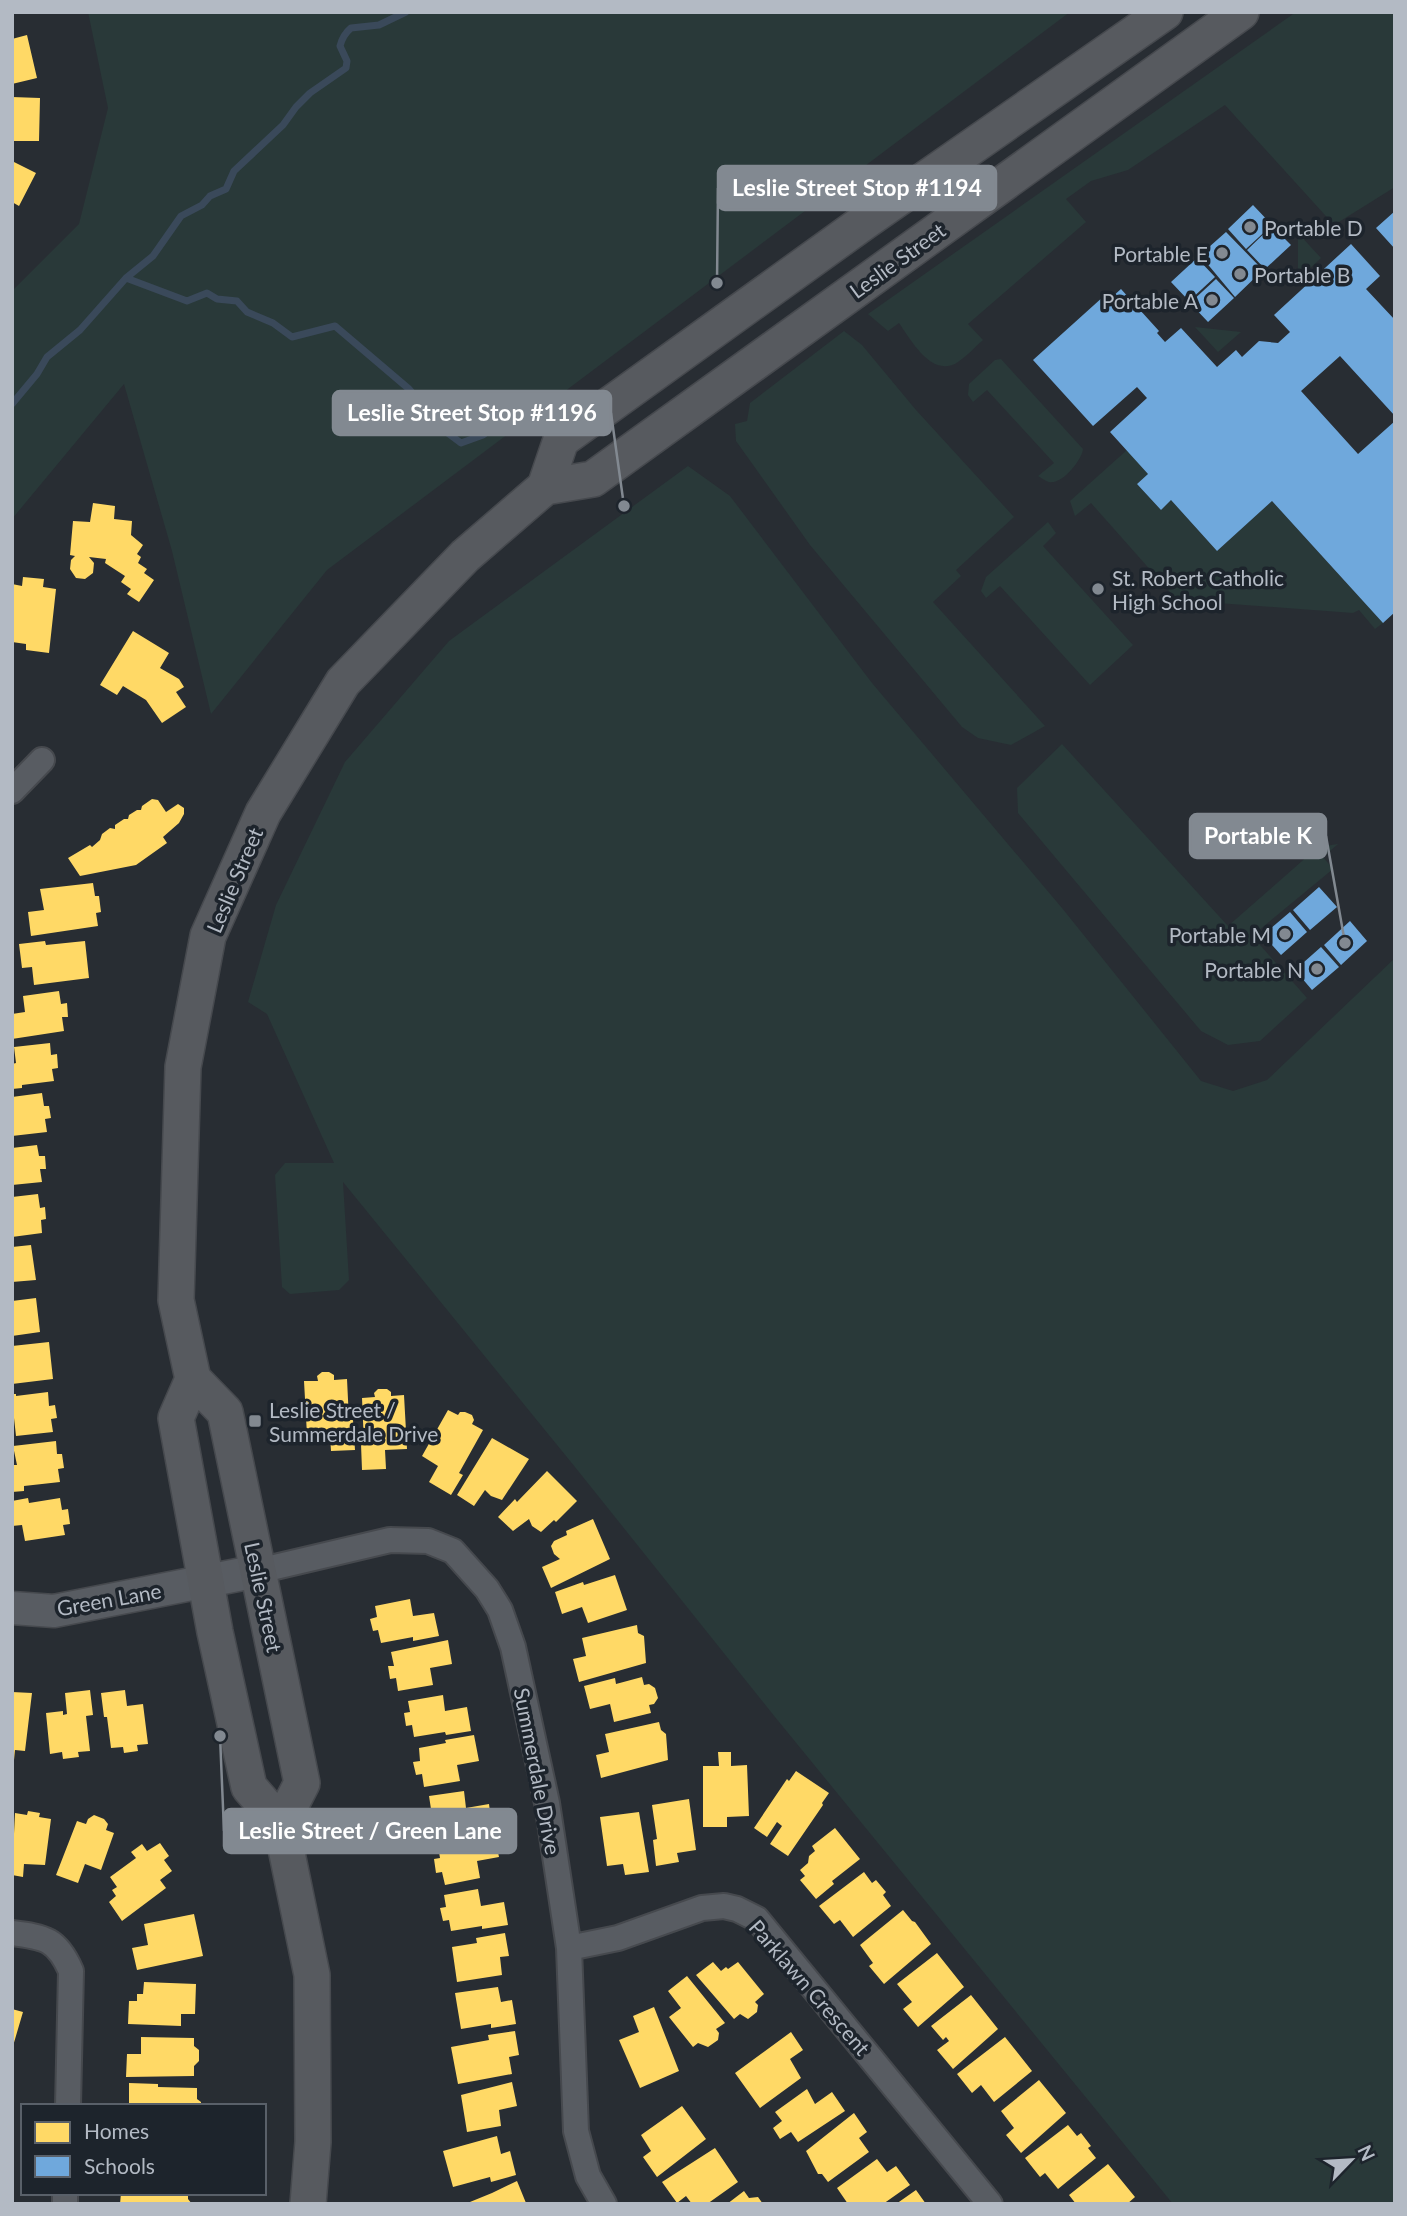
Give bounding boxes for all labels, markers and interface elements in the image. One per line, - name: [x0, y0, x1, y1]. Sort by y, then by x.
- callout: Leslie Street Stop #1194: [718, 166, 996, 210]
- text: Leslie Street Stop #1194: [732, 173, 982, 201]
- place label: Portable D: [1264, 215, 1363, 240]
- street label: Leslie Street: [844, 217, 950, 303]
- marker: Portable D: [1242, 219, 1258, 235]
- place label: Portable E: [1113, 241, 1208, 266]
- marker: Portable E: [1214, 245, 1230, 261]
- place label: Portable B: [1254, 262, 1350, 287]
- marker: Portable B: [1232, 266, 1248, 282]
- place label: Portable A: [1102, 288, 1199, 313]
- marker: Portable A: [1204, 292, 1220, 308]
- callout: Leslie Street Stop #1196: [333, 391, 611, 435]
- text: Leslie Street Stop #1196: [347, 398, 597, 426]
- place label: St. Robert Catholic High School: [1112, 565, 1284, 614]
- marker: St. Robert Catholic High School: [1090, 581, 1106, 597]
- callout: Portable K: [1190, 814, 1326, 858]
- text: Portable K: [1204, 821, 1312, 849]
- street label: Leslie Street: [201, 823, 268, 936]
- place label: Portable M: [1169, 922, 1271, 947]
- marker: Portable M: [1277, 926, 1293, 942]
- place label: Portable N: [1204, 957, 1303, 982]
- marker: Portable N: [1309, 961, 1325, 977]
- place label: Leslie Street / Summerdale Drive: [269, 1397, 438, 1446]
- marker: Leslie Street / Summerdale Drive: [247, 1413, 263, 1429]
- street label: Leslie Street: [240, 1540, 288, 1655]
- street label: Green Lane: [55, 1578, 163, 1620]
- street label: Summerdale Drive: [510, 1685, 566, 1857]
- callout: Leslie Street / Green Lane: [224, 1809, 516, 1853]
- text: Leslie Street / Green Lane: [238, 1816, 502, 1844]
- street label: Parklawn Crescent: [744, 1914, 876, 2060]
- legend: [21, 2104, 266, 2195]
- text: Homes: [84, 2118, 149, 2143]
- north arrow: [1316, 2125, 1386, 2195]
- text: N: [1353, 2141, 1380, 2164]
- text: Schools: [84, 2153, 155, 2178]

